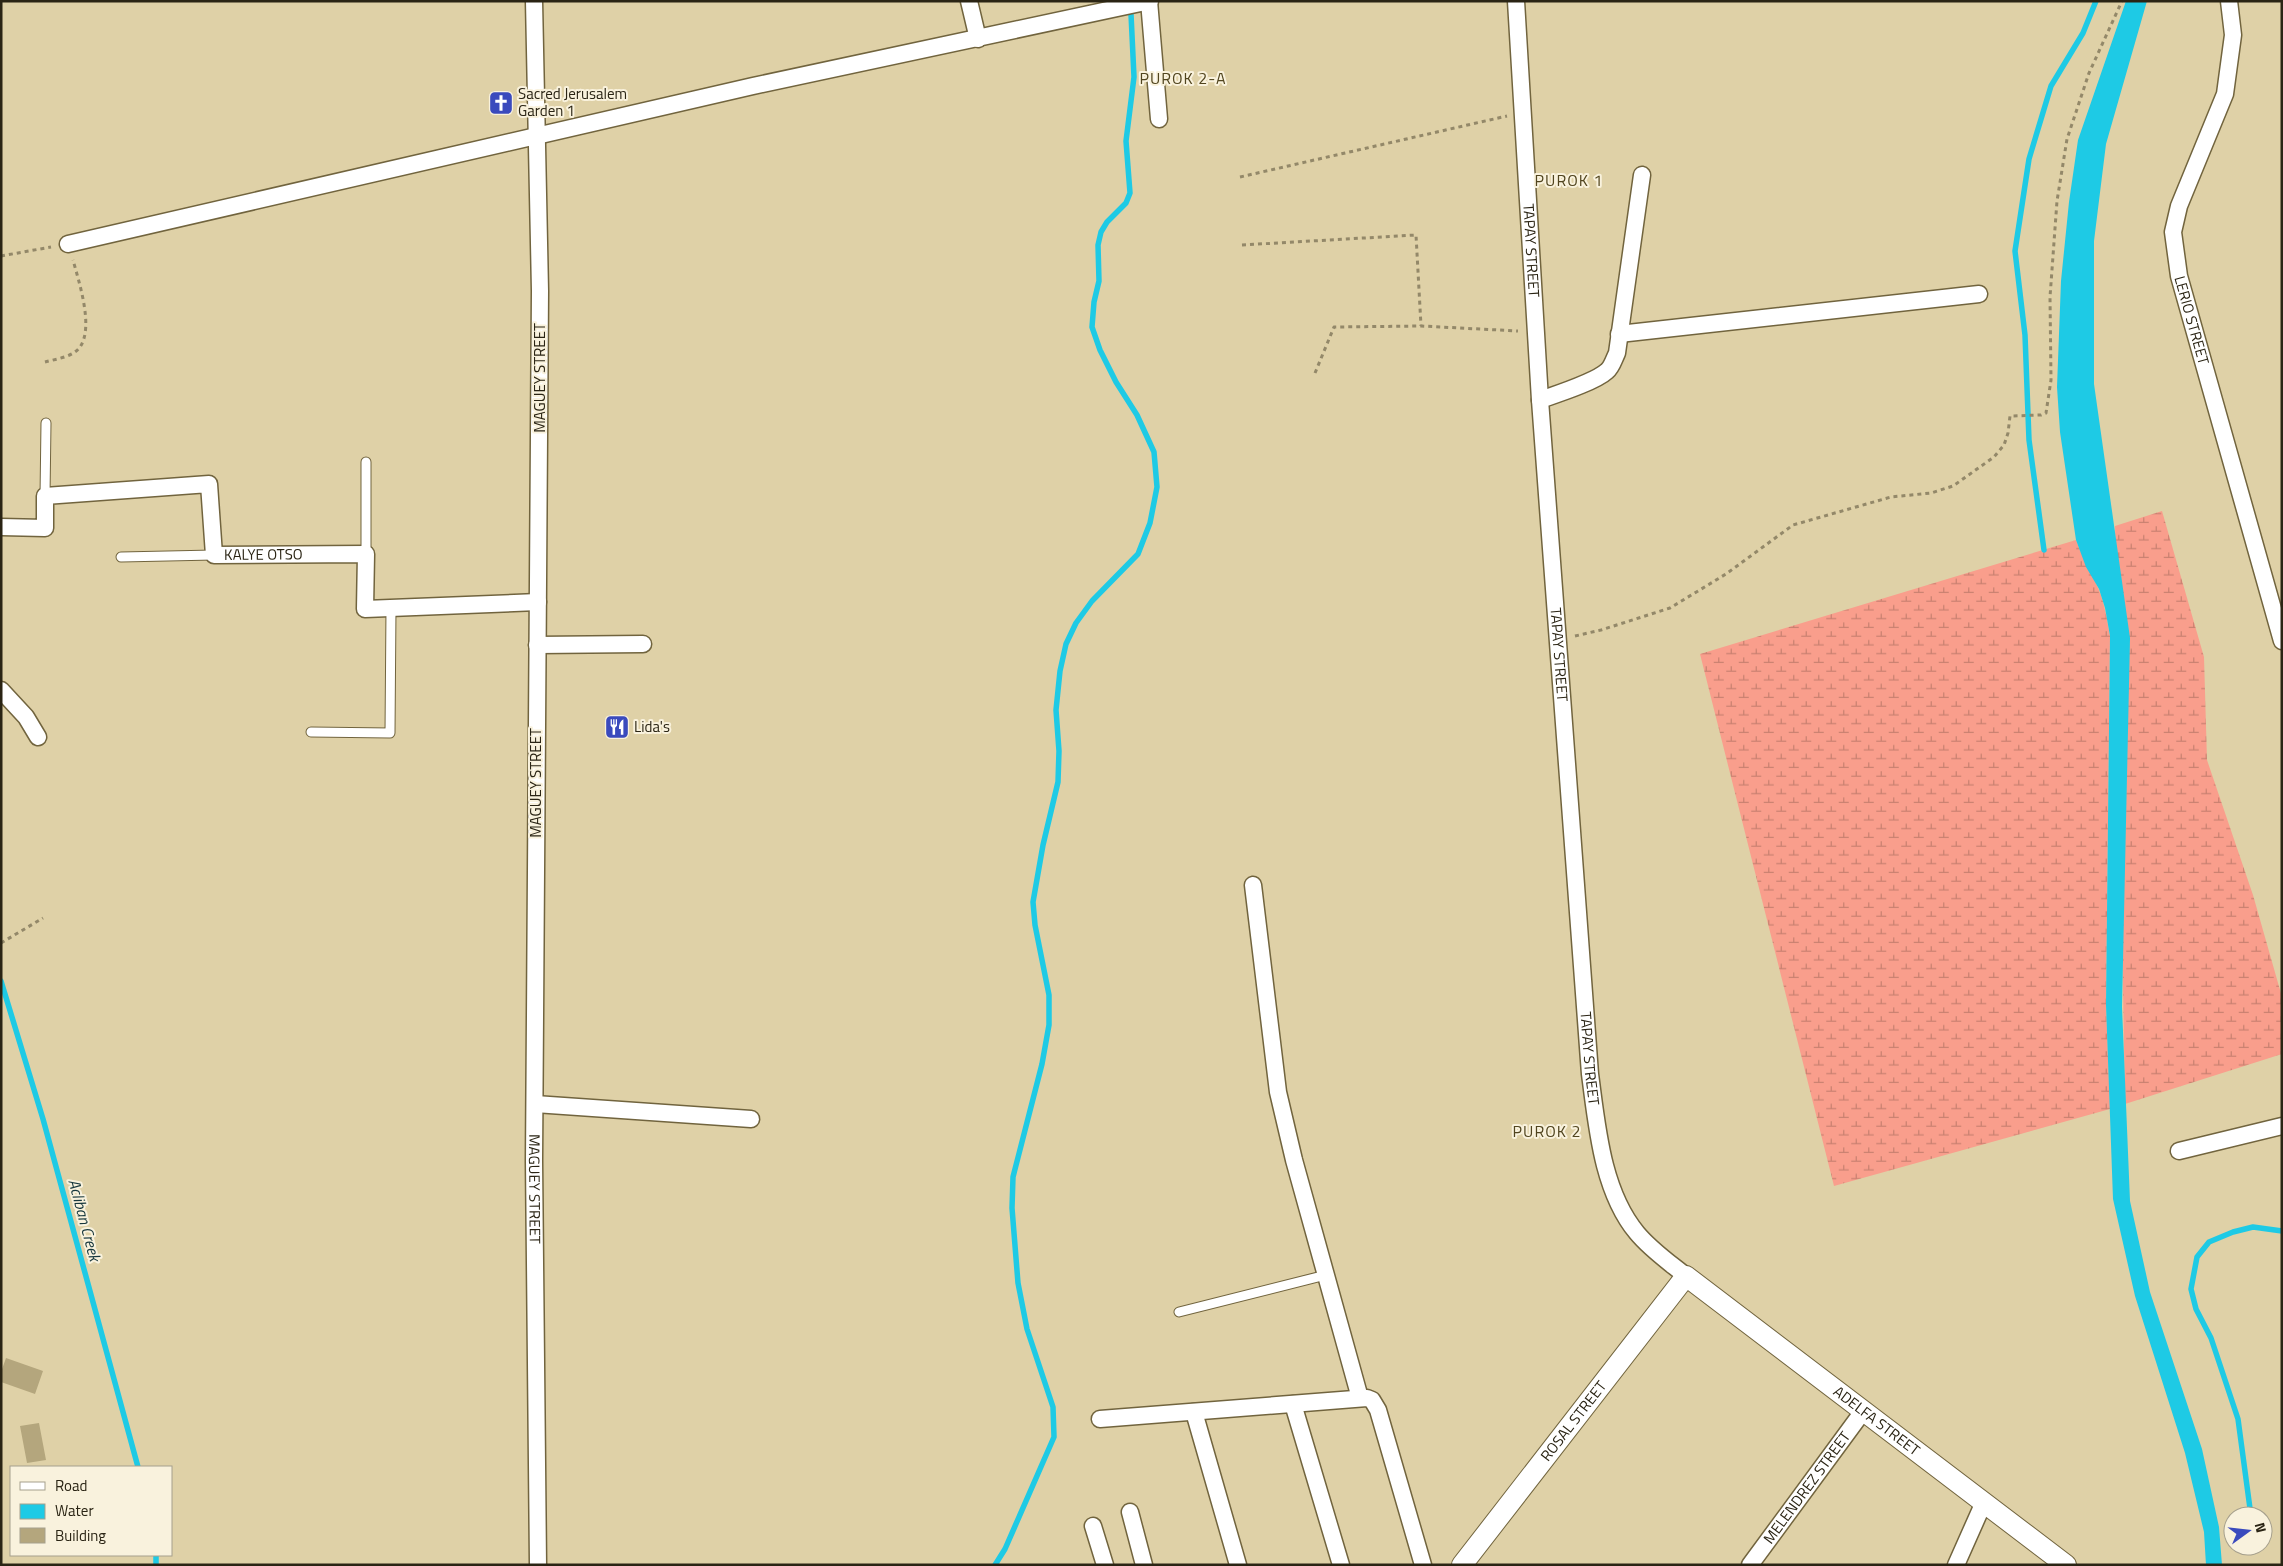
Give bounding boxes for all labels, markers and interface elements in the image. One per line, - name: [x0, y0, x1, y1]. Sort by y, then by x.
- district label: PUROK 2-A: [1139, 66, 1227, 90]
- place label: Sacred Jerusalem Garden 1: [518, 82, 627, 122]
- church icon: Sacred Jerusalem Garden 1: [488, 90, 514, 116]
- district label: PUROK 1: [1535, 168, 1603, 192]
- street label: TAPAY STREET: [1517, 203, 1546, 298]
- street label: LERIO STREET: [2169, 273, 2216, 367]
- street label: MAGUEY STREET: [528, 323, 551, 433]
- street label: KALYE OTSO: [224, 542, 303, 566]
- street label: TAPAY STREET: [1544, 607, 1574, 702]
- restaurant icon: Lida's: [604, 714, 630, 740]
- place label: Lida's: [634, 715, 670, 738]
- street label: MAGUEY STREET: [524, 728, 547, 838]
- street label: TAPAY STREET: [1574, 1011, 1606, 1107]
- district label: PUROK 2: [1513, 1119, 1581, 1143]
- street label: MAGUEY STREET: [523, 1134, 547, 1244]
- water label: Acliban Creek: [63, 1176, 108, 1266]
- street label: ROSAL STREET: [1534, 1376, 1612, 1466]
- street label: ADELFA STREET: [1829, 1380, 1925, 1461]
- street label: MELENDREZ STREET: [1757, 1426, 1856, 1549]
- legend: [10, 1466, 172, 1556]
- text: Road: [55, 1474, 87, 1497]
- text: Water: [55, 1499, 94, 1522]
- north arrow: [2223, 1506, 2273, 1556]
- text: N: [2250, 1520, 2272, 1535]
- text: Building: [55, 1524, 106, 1547]

